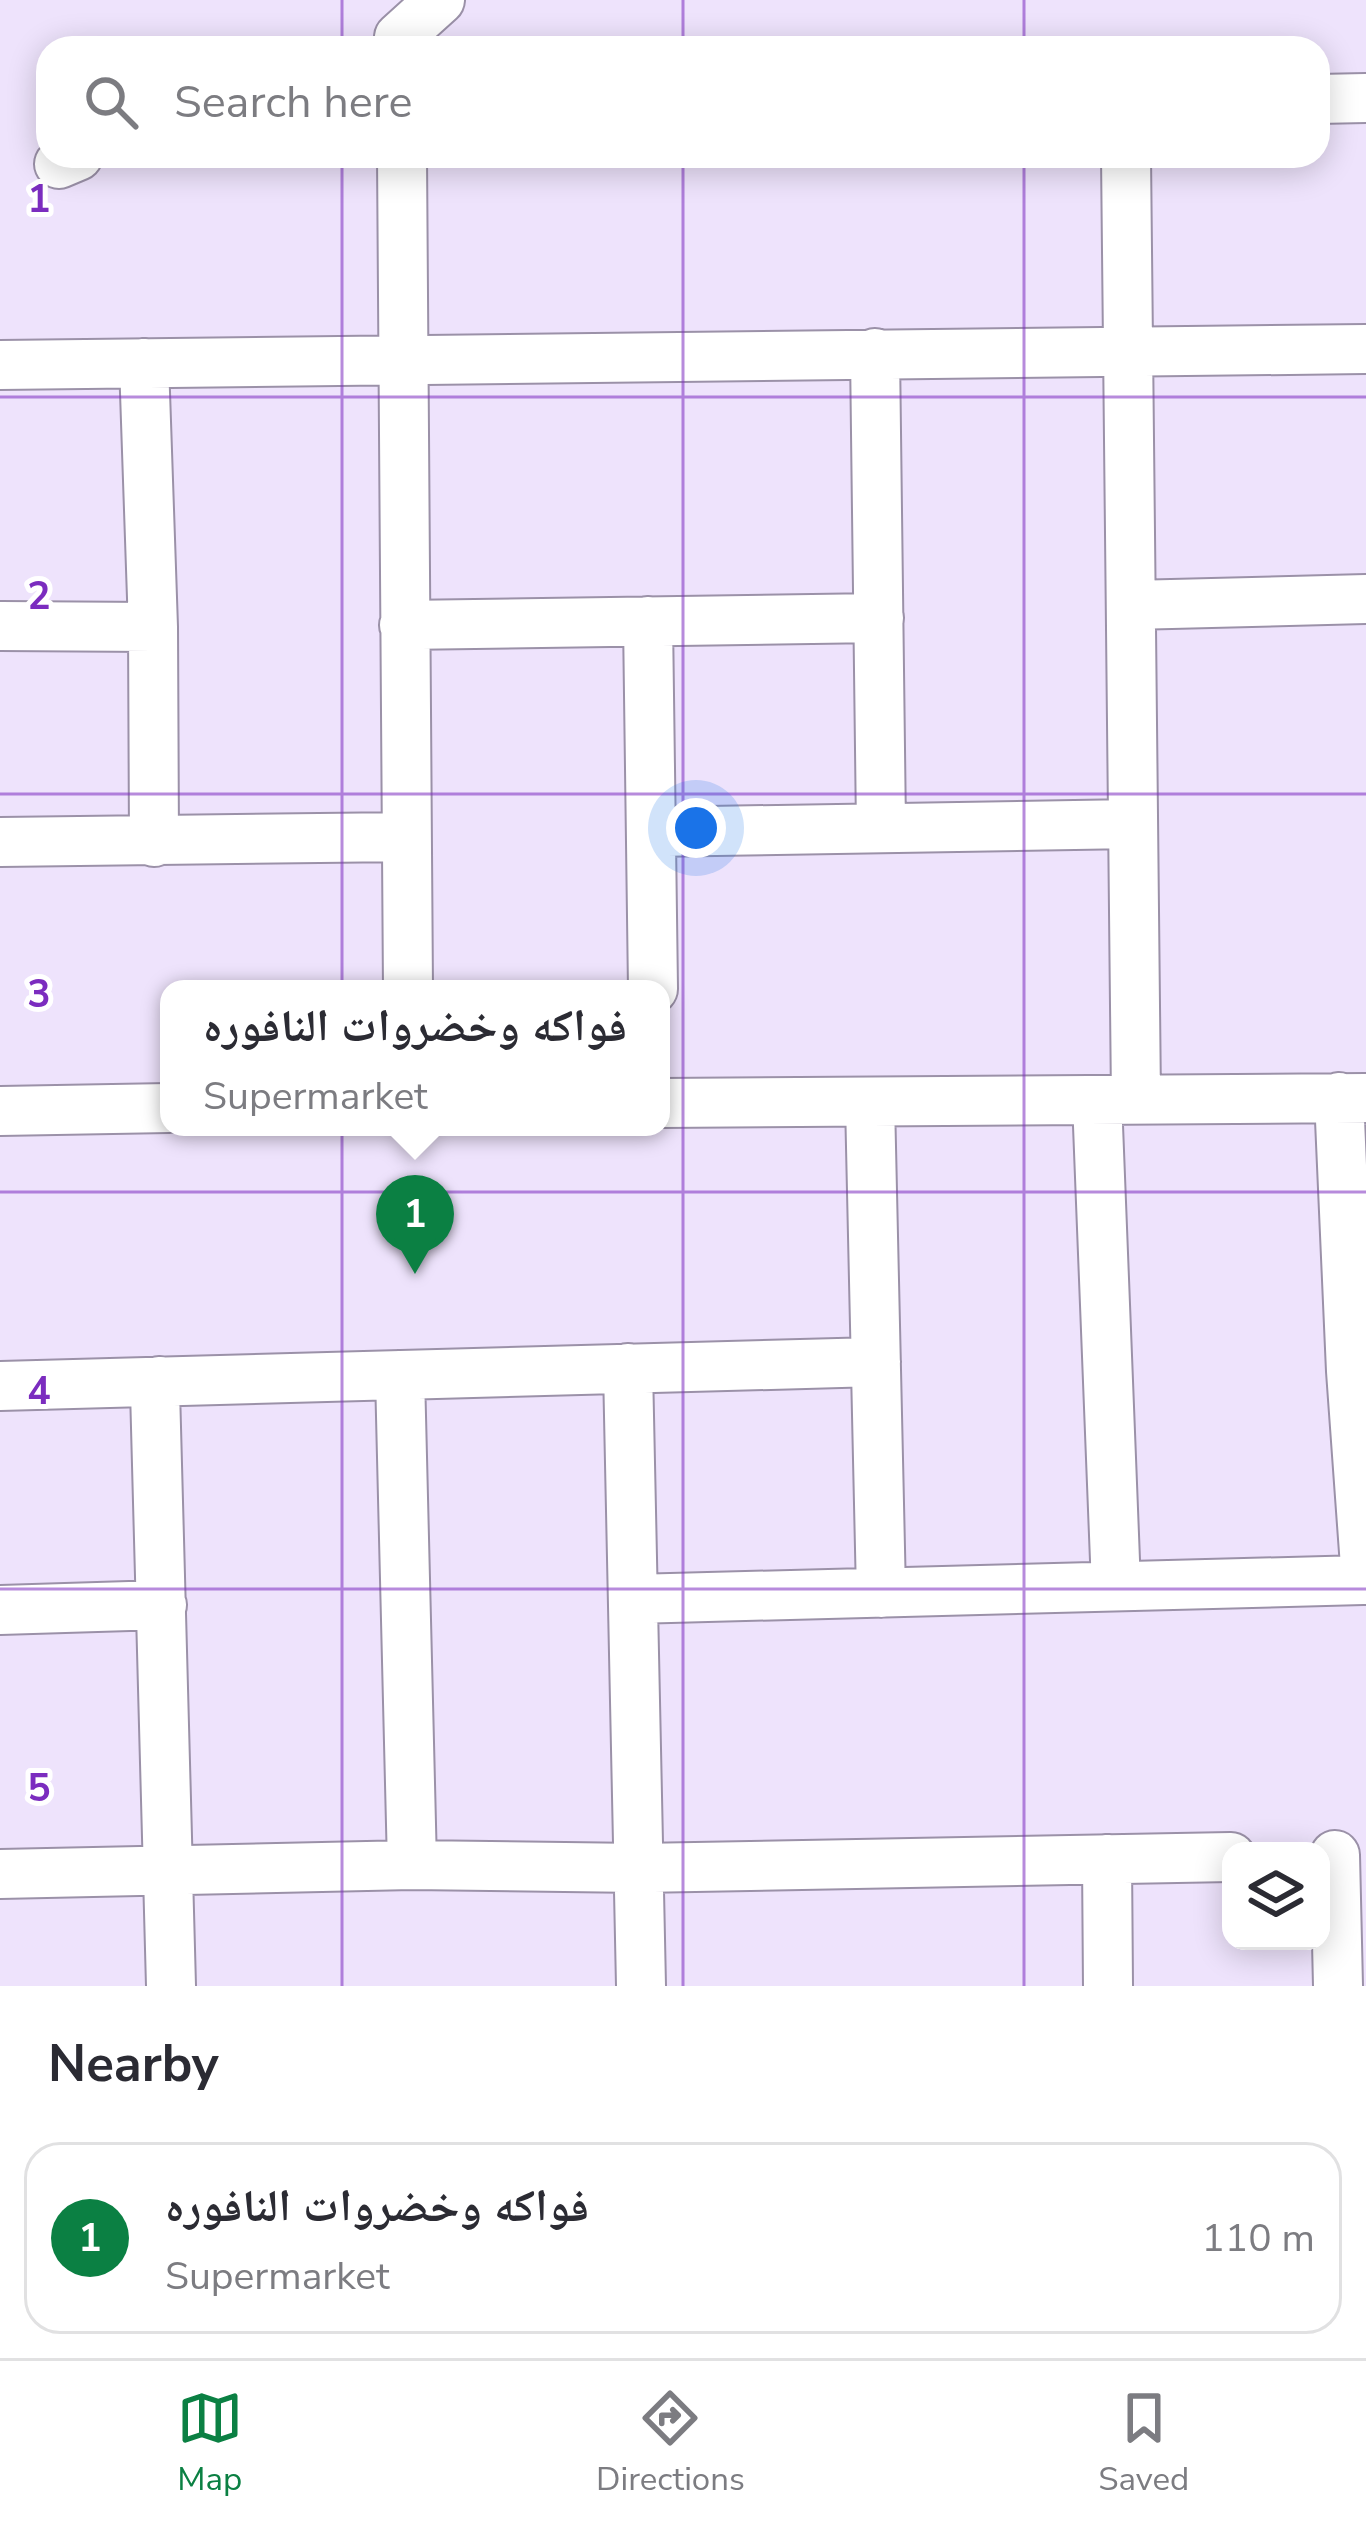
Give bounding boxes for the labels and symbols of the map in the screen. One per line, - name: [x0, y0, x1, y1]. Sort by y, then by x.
- text: 1: [27, 173, 51, 226]
- text: 2: [27, 570, 51, 623]
- your location: [666, 798, 726, 858]
- text: 3: [27, 968, 51, 1021]
- pin: 1: [376, 1175, 454, 1274]
- text: 4: [27, 1365, 51, 1418]
- text: 5: [27, 1762, 51, 1815]

